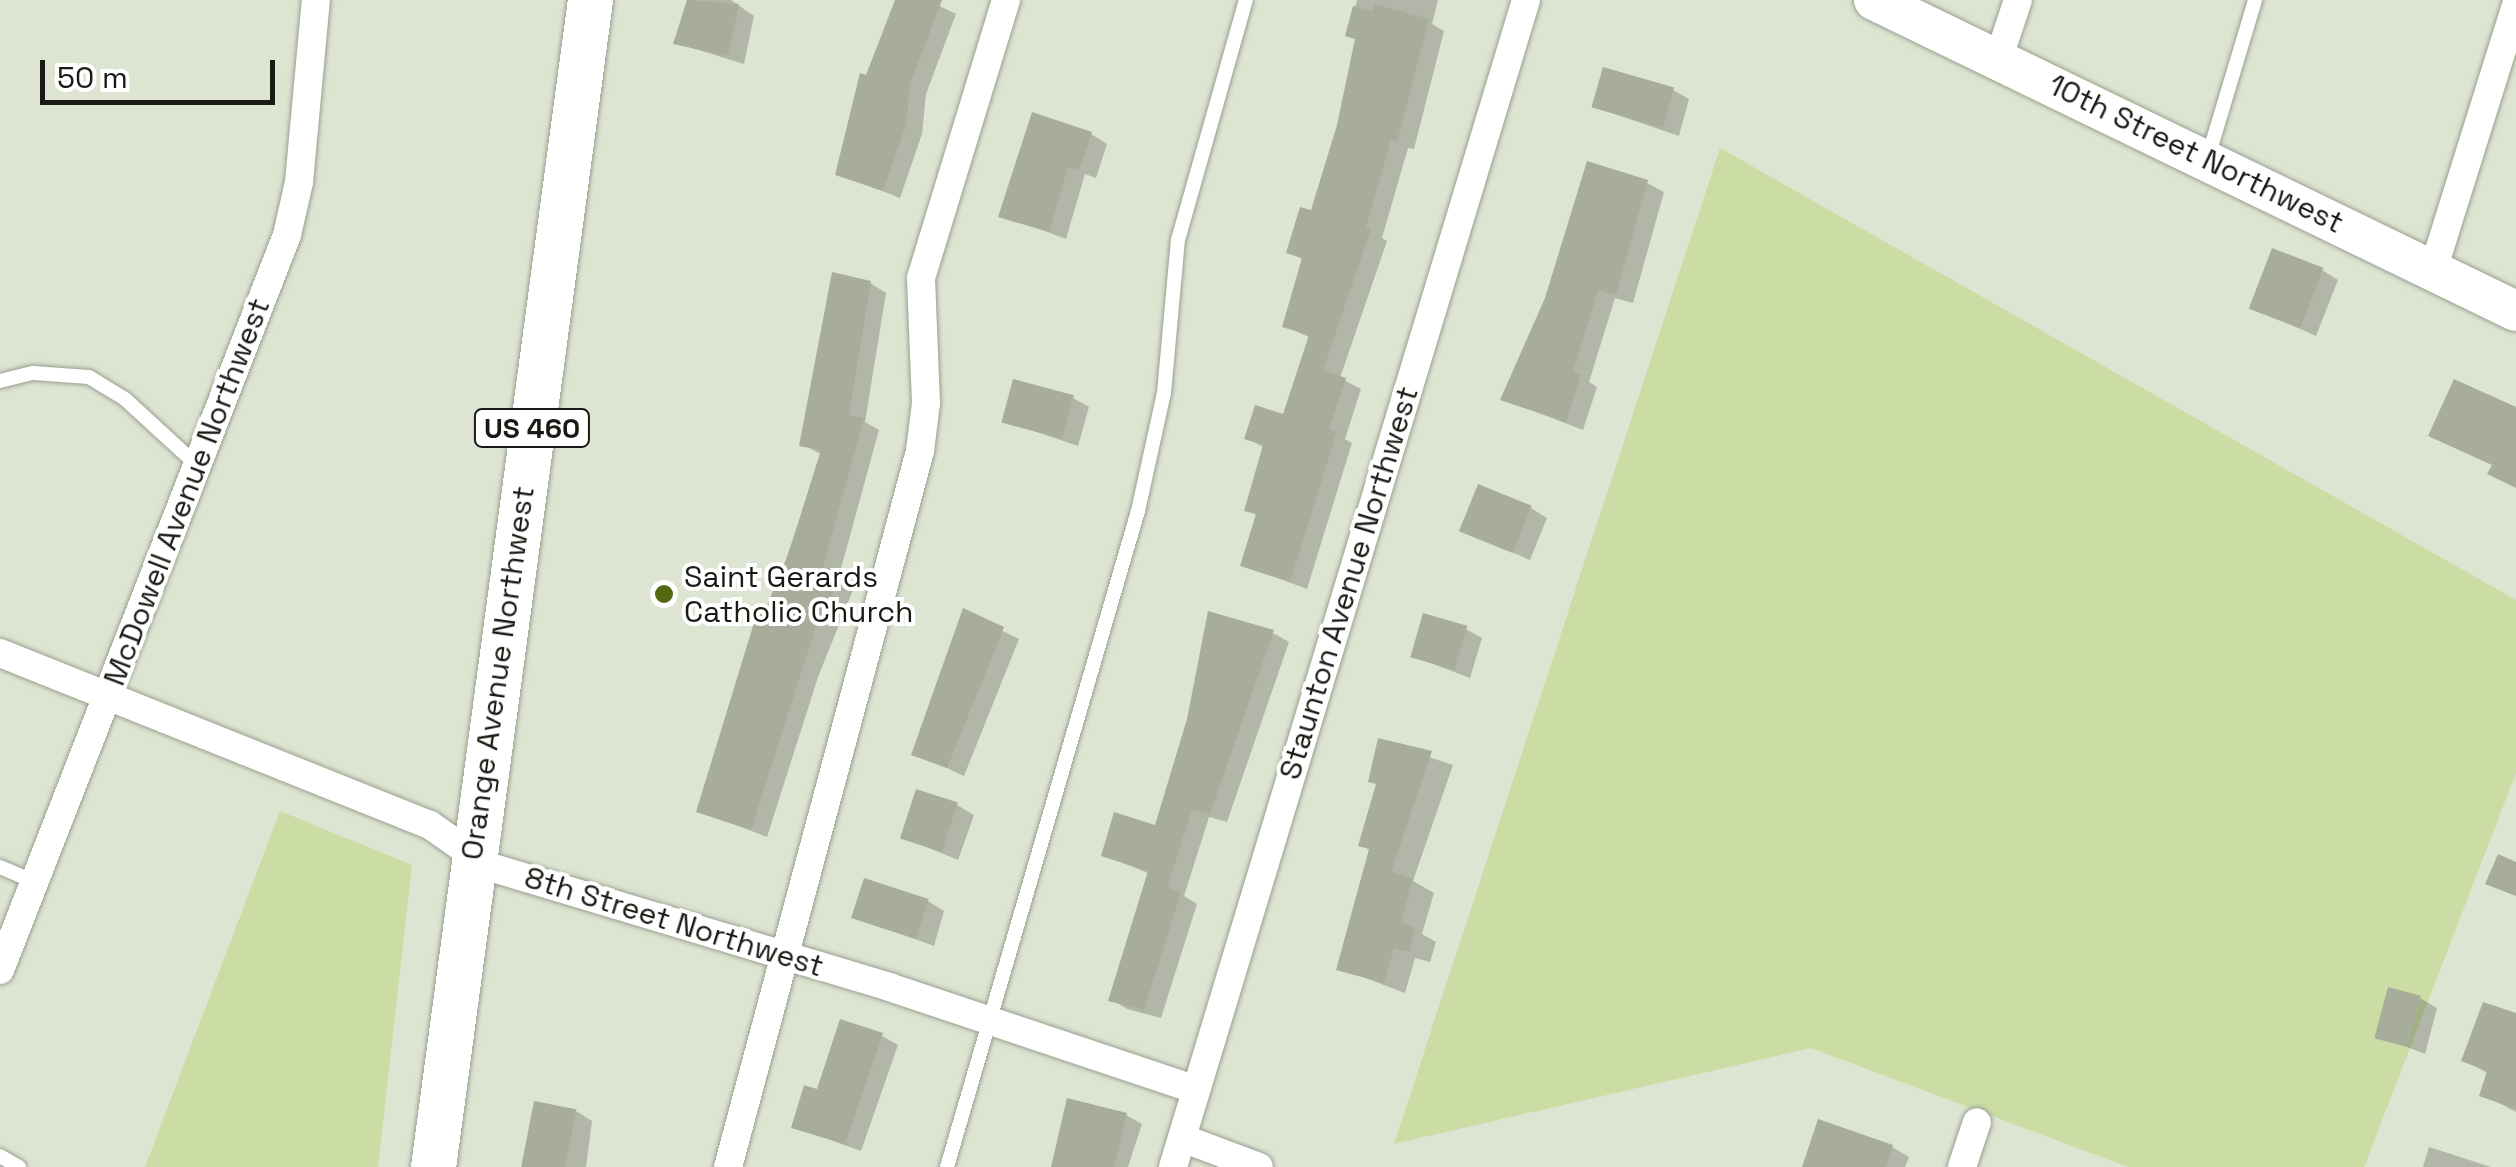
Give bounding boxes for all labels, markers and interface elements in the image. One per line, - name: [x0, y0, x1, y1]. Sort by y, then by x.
- scale bar: [45, 40, 280, 102]
- text: 50 m: [57, 58, 128, 97]
- street label: 10th Street Northwest: [2043, 67, 2349, 241]
- street label: McDowell Avenue Northwest: [96, 293, 278, 691]
- street label: Staunton Avenue Northwest: [1272, 382, 1426, 784]
- road number: US 460: [472, 405, 592, 451]
- street label: Orange Avenue Northwest: [454, 484, 542, 862]
- place label: Saint Gerards Catholic Church: [684, 559, 914, 630]
- marker: Saint Gerards Catholic Church: [653, 583, 675, 605]
- street label: 8th Street Northwest: [520, 859, 828, 985]

